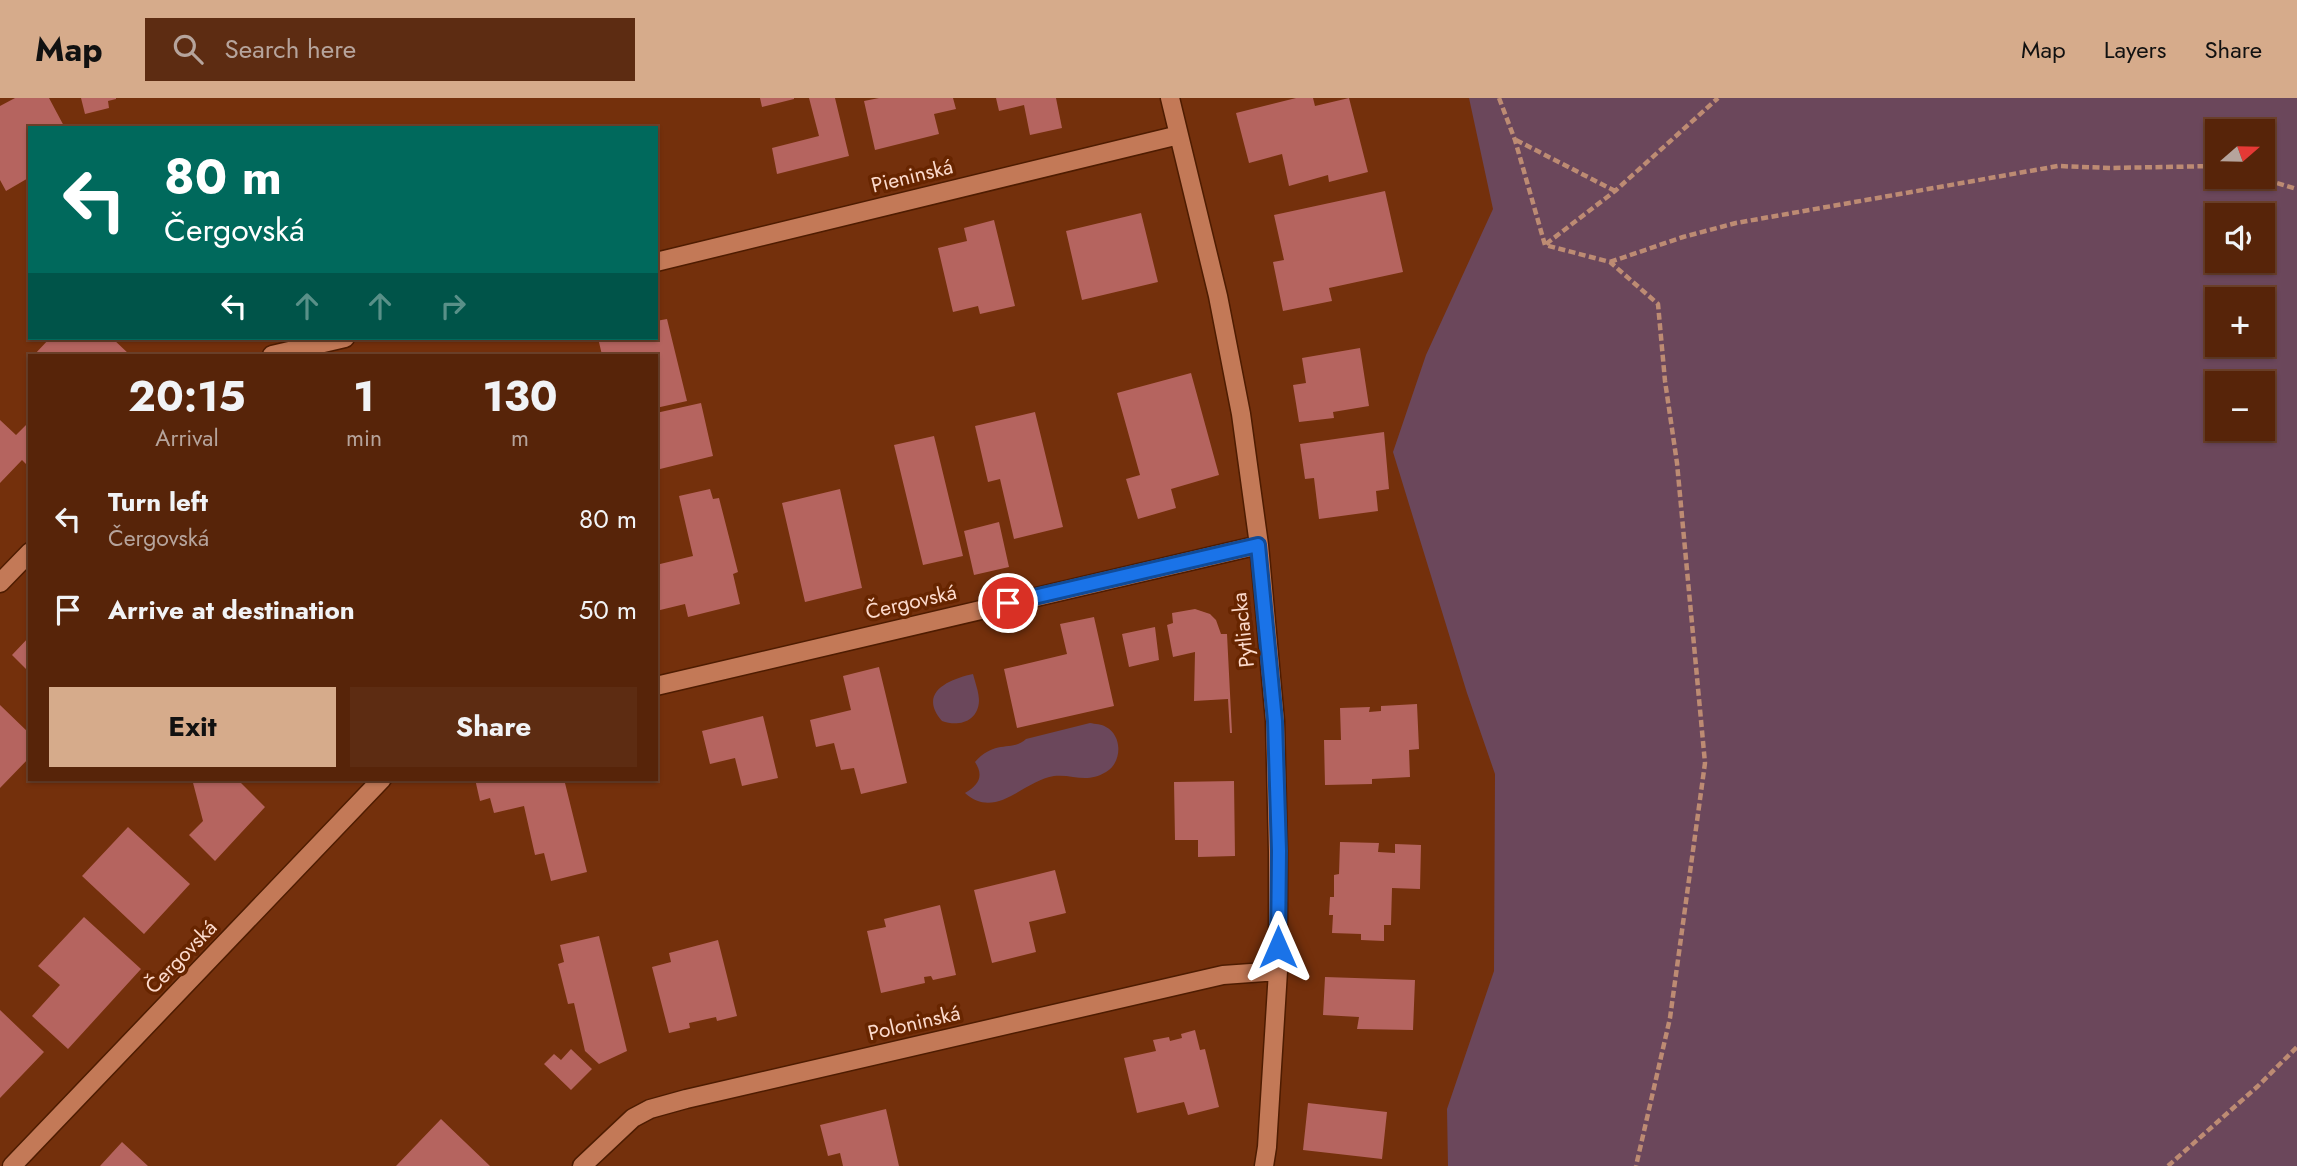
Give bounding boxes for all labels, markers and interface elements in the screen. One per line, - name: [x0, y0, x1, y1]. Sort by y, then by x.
- search box: [145, 18, 635, 81]
- text: Map: [35, 26, 103, 73]
- icon: search: [169, 30, 207, 68]
- text: Search here: [225, 30, 356, 68]
- text: Map: [2021, 32, 2066, 67]
- text: Layers: [2104, 32, 2166, 67]
- text: Share: [2204, 32, 2262, 67]
- north arrow: [2205, 119, 2275, 189]
- map controls: [2205, 119, 2275, 441]
- text: 80 m: [164, 142, 282, 212]
- street label: Pieninská: [868, 151, 956, 201]
- icon: left: [49, 154, 140, 245]
- button: sound: [2205, 203, 2275, 273]
- text: Čergovská: [164, 207, 305, 253]
- icon: left: [215, 287, 253, 325]
- icon: ahead: [288, 287, 326, 325]
- icon: ahead: [361, 287, 399, 325]
- icon: right: [434, 287, 472, 325]
- button: +: [2205, 287, 2275, 357]
- text: 20:15: [128, 366, 246, 427]
- text: 1: [353, 366, 375, 427]
- text: 130: [482, 366, 558, 427]
- button: −: [2205, 371, 2275, 441]
- text: Arrival: [155, 421, 219, 455]
- text: min: [346, 421, 382, 455]
- text: m: [511, 421, 529, 455]
- text: Turn left: [108, 483, 208, 521]
- icon: left: [49, 500, 87, 538]
- text: 80 m: [579, 500, 637, 538]
- text: Čergovská: [108, 521, 209, 555]
- pin: [978, 573, 1038, 633]
- street label: Čergovská: [863, 577, 959, 627]
- icon: arrive: [989, 584, 1027, 622]
- icon: arrive: [49, 591, 87, 629]
- text: Arrive at destination: [108, 591, 355, 629]
- text: 50 m: [579, 591, 637, 629]
- street label: Pytliacka: [1224, 591, 1262, 669]
- button: Exit: [49, 687, 336, 767]
- button: Share: [350, 687, 637, 767]
- position arrow: [1241, 910, 1315, 984]
- street label: Čergovská: [138, 913, 224, 1001]
- street label: Poloninská: [865, 998, 963, 1048]

